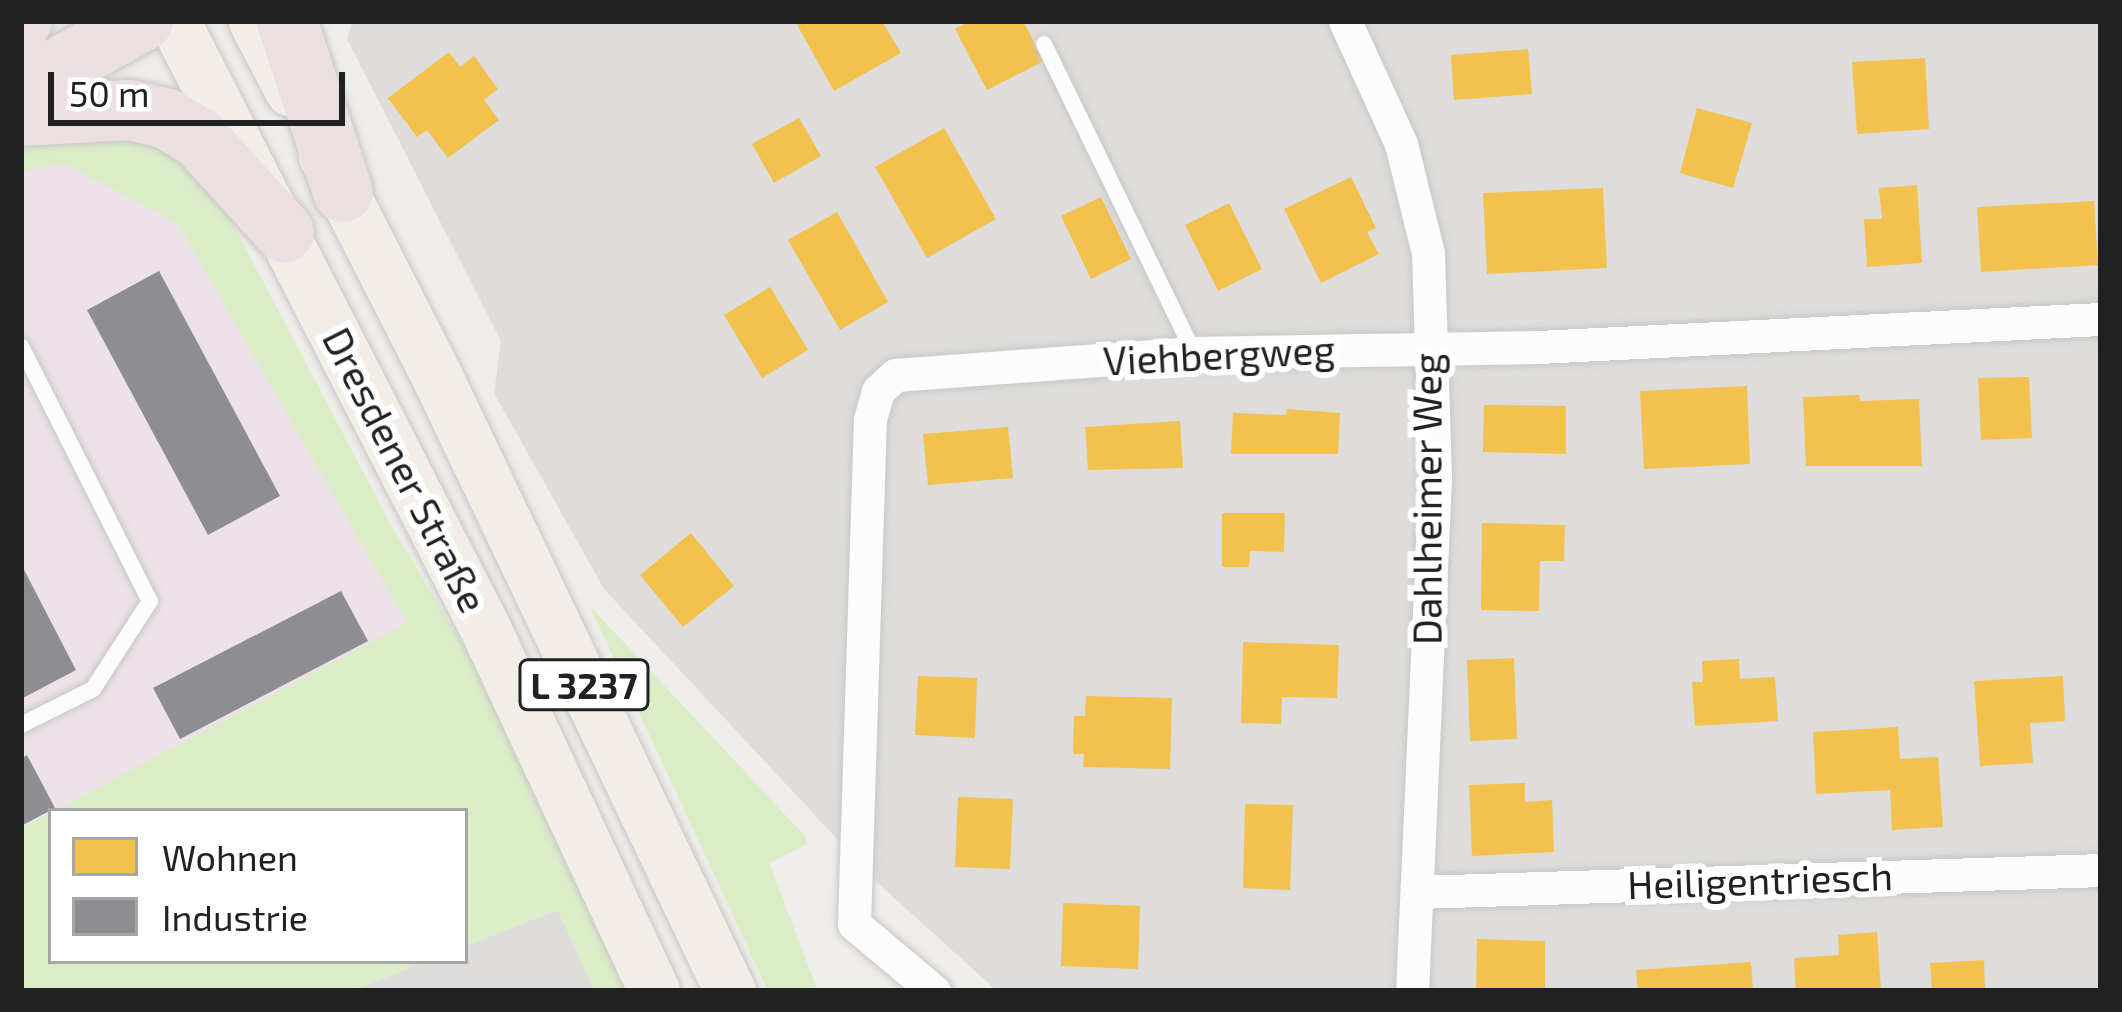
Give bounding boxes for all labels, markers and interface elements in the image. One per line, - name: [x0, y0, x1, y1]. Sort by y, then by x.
- scale bar: [54, 48, 351, 122]
- text: 50 m: [69, 71, 150, 114]
- street label: Dresdener Straße: [313, 320, 497, 620]
- street label: Viehbergweg: [1102, 326, 1336, 384]
- street label: Dahlheimer Weg: [1404, 352, 1450, 646]
- road number: L 3237: [518, 655, 650, 715]
- legend: [48, 808, 468, 964]
- text: Wohnen: [162, 835, 298, 878]
- street label: Heiligentriesch: [1626, 852, 1894, 908]
- text: Industrie: [162, 895, 308, 938]

